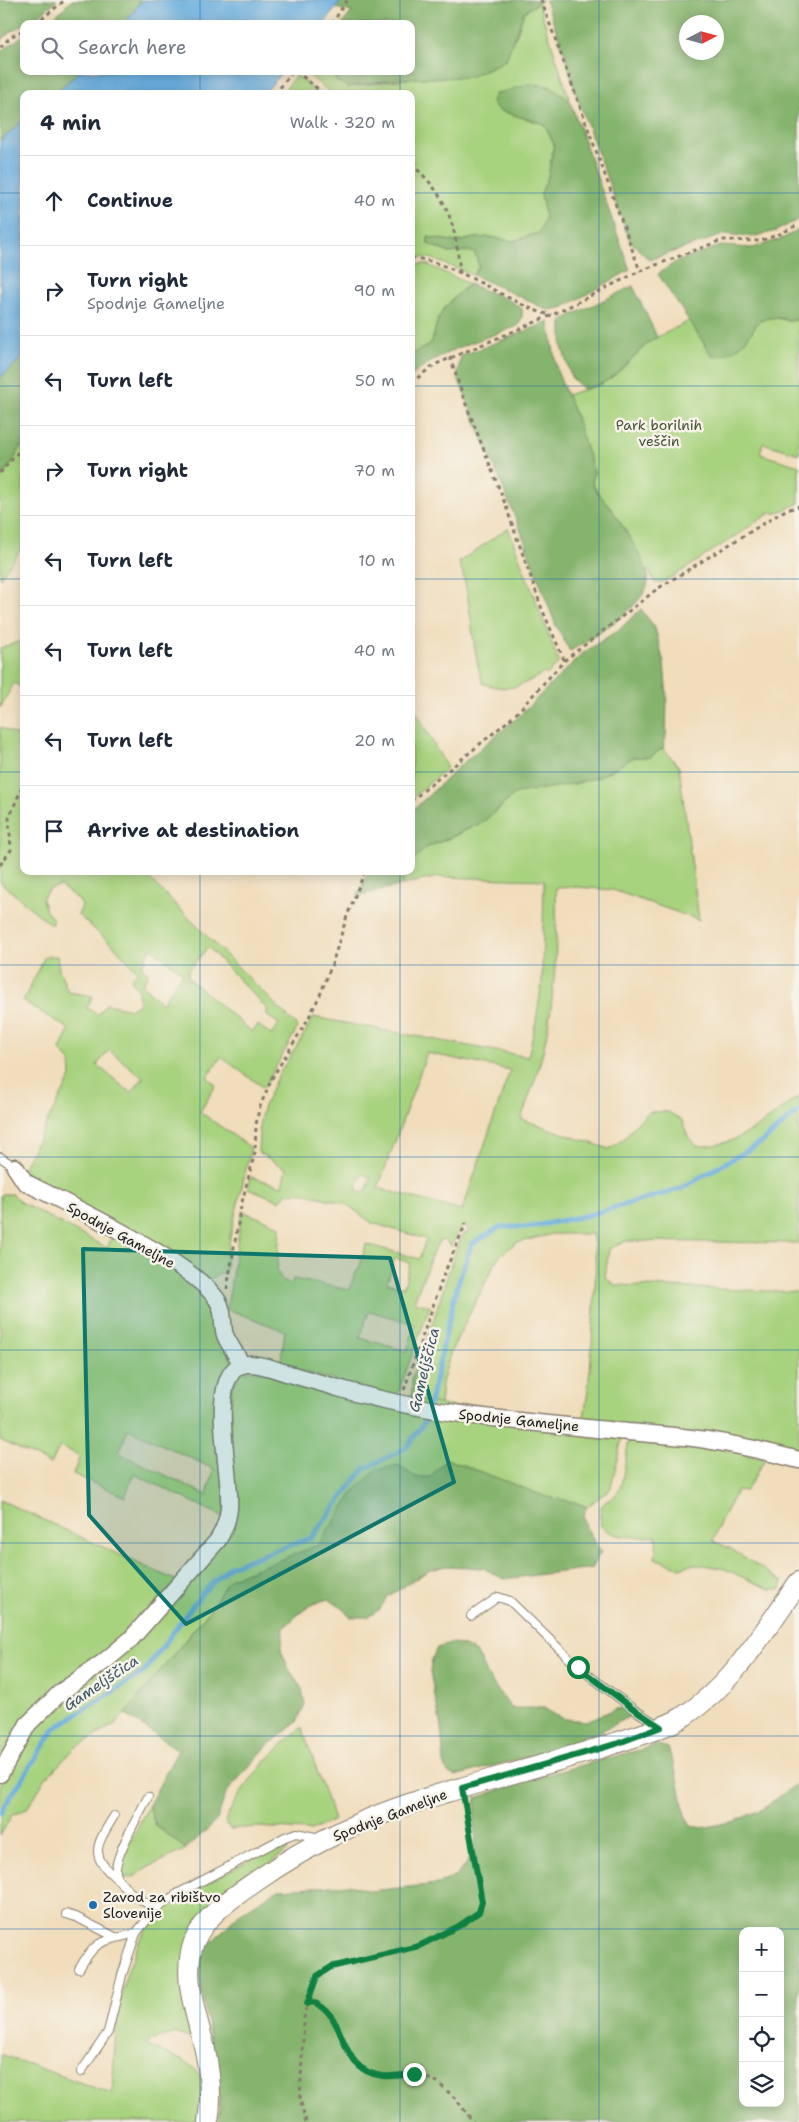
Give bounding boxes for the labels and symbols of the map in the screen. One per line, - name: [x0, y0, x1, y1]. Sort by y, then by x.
- north arrow: [679, 15, 724, 60]
- park label: Park borilnih veščin: [616, 416, 702, 450]
- street label: Spodnje Gameljne: [64, 1198, 178, 1272]
- water label: Gameljščica: [404, 1326, 444, 1414]
- street label: Spodnje Gameljne: [458, 1405, 580, 1435]
- water label: Gameljščica: [60, 1651, 142, 1715]
- route start: [567, 1656, 590, 1679]
- street label: Spodnje Gameljne: [330, 1785, 450, 1845]
- place label: Zavod za ribištvo Slovenije: [103, 1888, 221, 1922]
- marker: Zavod za ribištvo Slovenije: [87, 1899, 99, 1911]
- route end: [403, 2063, 426, 2086]

